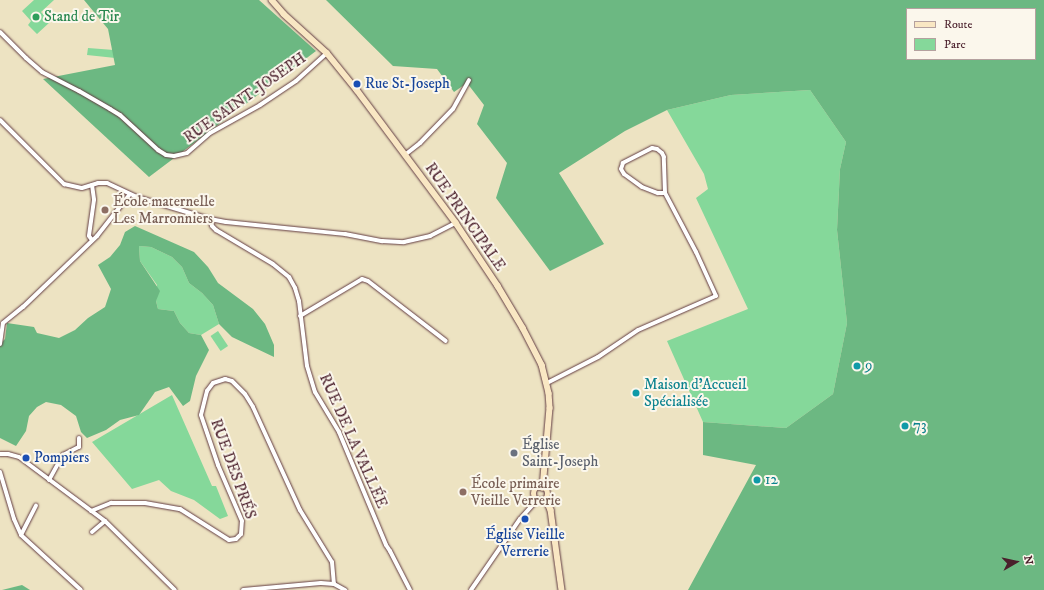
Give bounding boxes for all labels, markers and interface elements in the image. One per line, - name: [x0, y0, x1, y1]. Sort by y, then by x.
- place label: Stand de Tir: [44, 8, 119, 26]
- legend: [906, 8, 1036, 60]
- marker: Stand de Tir: [31, 12, 41, 22]
- text: Route: [944, 17, 972, 32]
- text: Parc: [944, 37, 966, 52]
- street label: RUE SAINT-JOSEPH: [181, 49, 309, 147]
- place label: Rue St-Joseph: [365, 75, 450, 93]
- marker: Rue St-Joseph: [352, 79, 362, 89]
- street label: RUE PRINCIPALE: [421, 160, 509, 274]
- place label: École maternelle Les Marronniers: [113, 192, 215, 227]
- marker: École maternelle Les Marronniers: [100, 205, 110, 215]
- place label: 9: [865, 357, 872, 375]
- marker: 9: [852, 361, 862, 371]
- street label: RUE DE LA VALLÉE: [315, 371, 391, 511]
- place label: Maison d'Accueil Spécialisée: [644, 375, 746, 410]
- marker: Maison d'Accueil Spécialisée: [631, 388, 641, 398]
- street label: RUE DES PRÉS: [207, 417, 259, 521]
- place label: 73: [913, 417, 926, 435]
- marker: 73: [900, 421, 910, 431]
- place label: Église Saint-Joseph: [522, 435, 598, 470]
- marker: Église Saint-Joseph: [509, 448, 519, 458]
- place label: Pompiers: [34, 449, 89, 467]
- marker: Pompiers: [21, 453, 31, 463]
- place label: 12: [765, 471, 778, 489]
- place label: École primaire Vieille Verrerie: [471, 474, 561, 509]
- marker: 12: [752, 475, 762, 485]
- marker: École primaire Vieille Verrerie: [458, 487, 468, 497]
- marker: Église Vieille Verrerie: [520, 514, 530, 524]
- place label: Église Vieille Verrerie: [485, 525, 565, 560]
- north arrow: [996, 542, 1036, 582]
- text: N: [1020, 555, 1035, 566]

